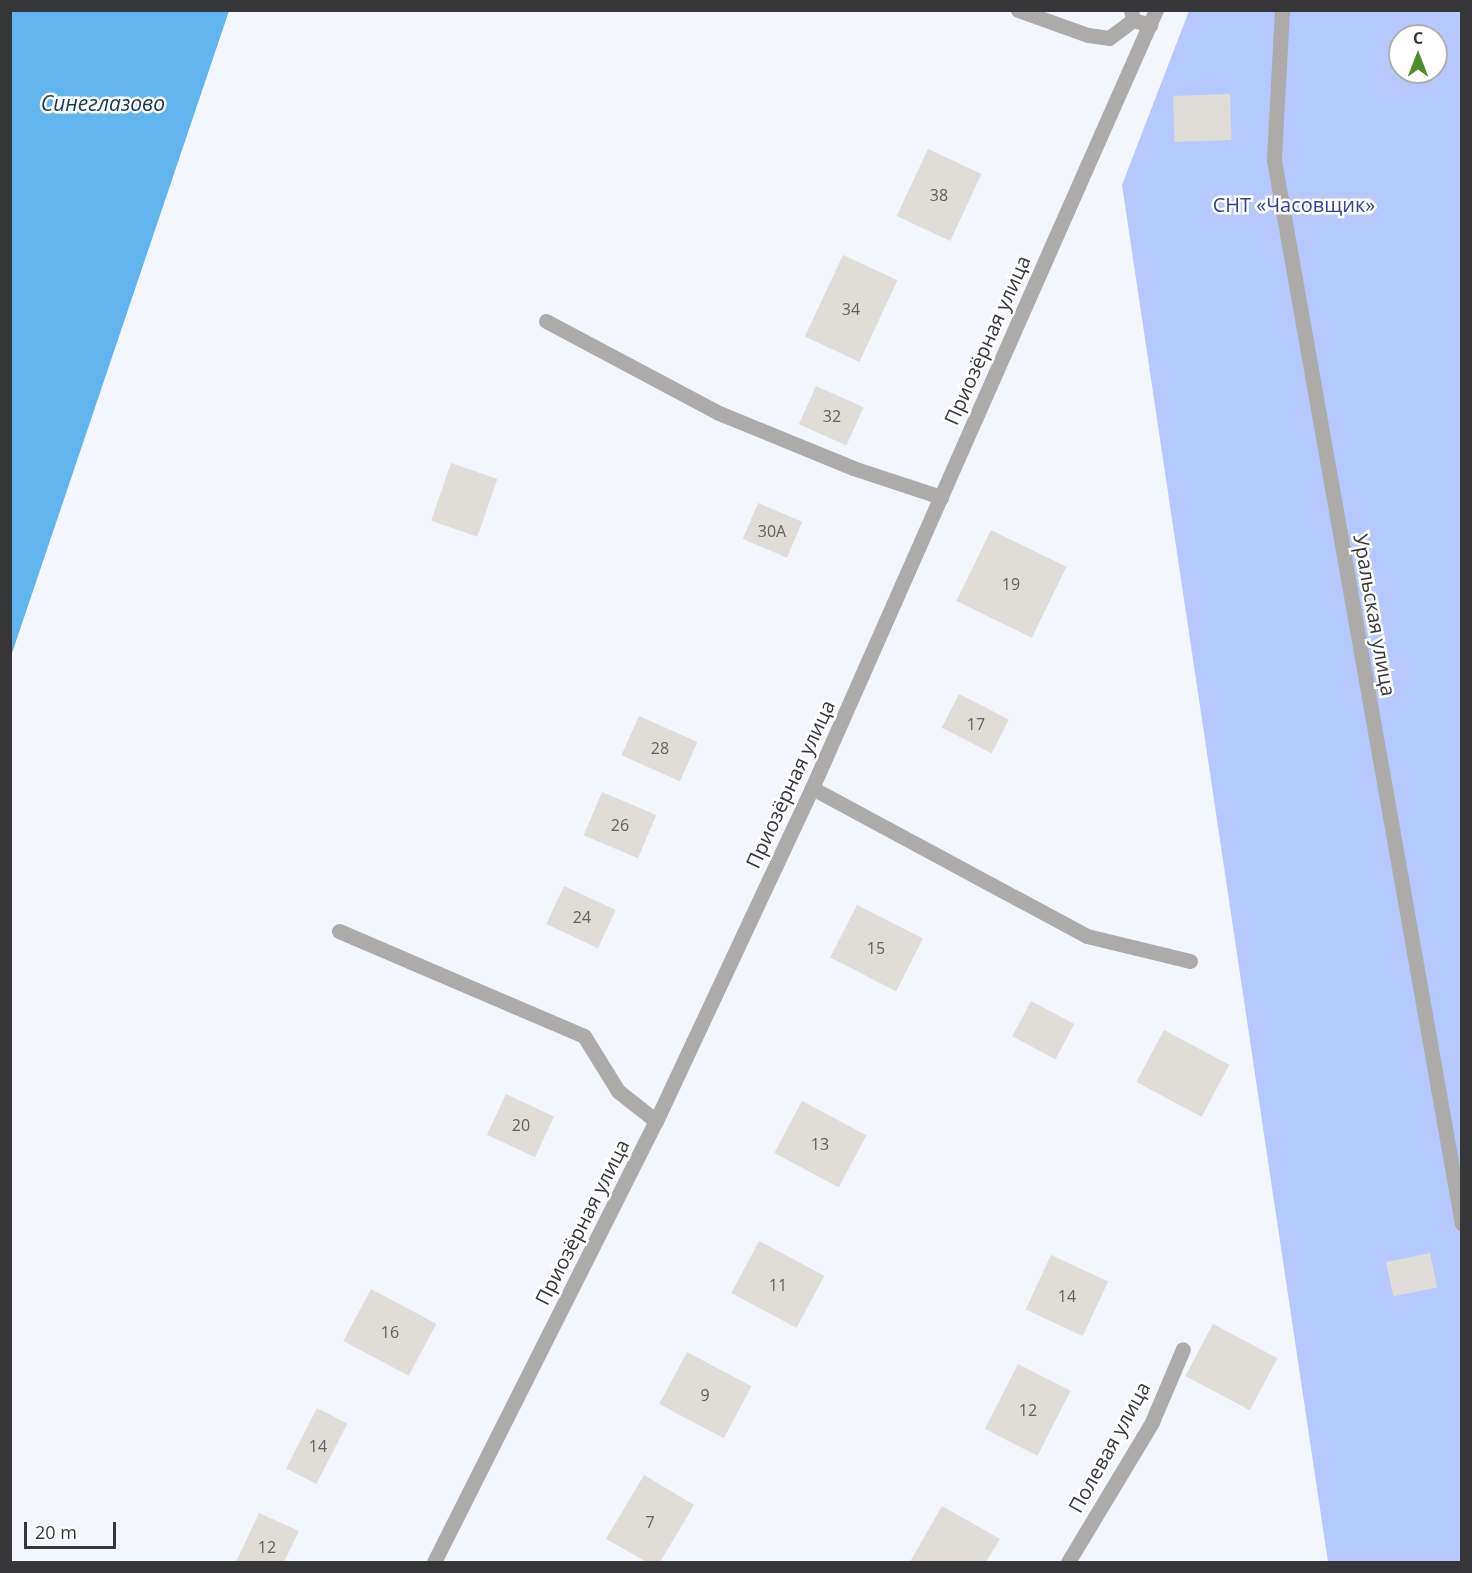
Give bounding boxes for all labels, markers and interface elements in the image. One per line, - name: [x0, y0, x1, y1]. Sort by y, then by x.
- north arrow: [1388, 24, 1448, 84]
- text: С: [1413, 27, 1423, 49]
- water label: Синеглазово: [41, 90, 165, 116]
- house number: 38: [930, 185, 948, 205]
- park label: СНТ «Часовщик»: [1213, 192, 1375, 216]
- street label: Приозёрная улица: [939, 252, 1035, 428]
- house number: 34: [842, 299, 860, 319]
- house number: 32: [823, 406, 841, 426]
- house number: 30А: [758, 521, 786, 541]
- street label: Уральская улица: [1349, 532, 1401, 698]
- house number: 19: [1002, 574, 1020, 594]
- street label: Приозёрная улица: [741, 696, 839, 872]
- house number: 17: [967, 714, 985, 734]
- house number: 28: [651, 738, 669, 758]
- house number: 26: [611, 815, 629, 835]
- house number: 24: [573, 907, 591, 927]
- house number: 15: [867, 938, 885, 958]
- house number: 20: [512, 1115, 530, 1135]
- house number: 13: [811, 1134, 829, 1154]
- street label: Приозёрная улица: [530, 1135, 634, 1309]
- house number: 11: [769, 1275, 787, 1295]
- house number: 14: [1058, 1286, 1076, 1306]
- house number: 16: [381, 1322, 399, 1342]
- street label: Полевая улица: [1063, 1377, 1155, 1517]
- house number: 9: [700, 1385, 710, 1405]
- house number: 12: [1019, 1400, 1037, 1420]
- house number: 14: [309, 1436, 327, 1456]
- scale bar: [27, 1510, 118, 1548]
- house number: 7: [645, 1512, 655, 1532]
- text: 20 m: [35, 1520, 77, 1544]
- house number: 12: [258, 1537, 276, 1557]

